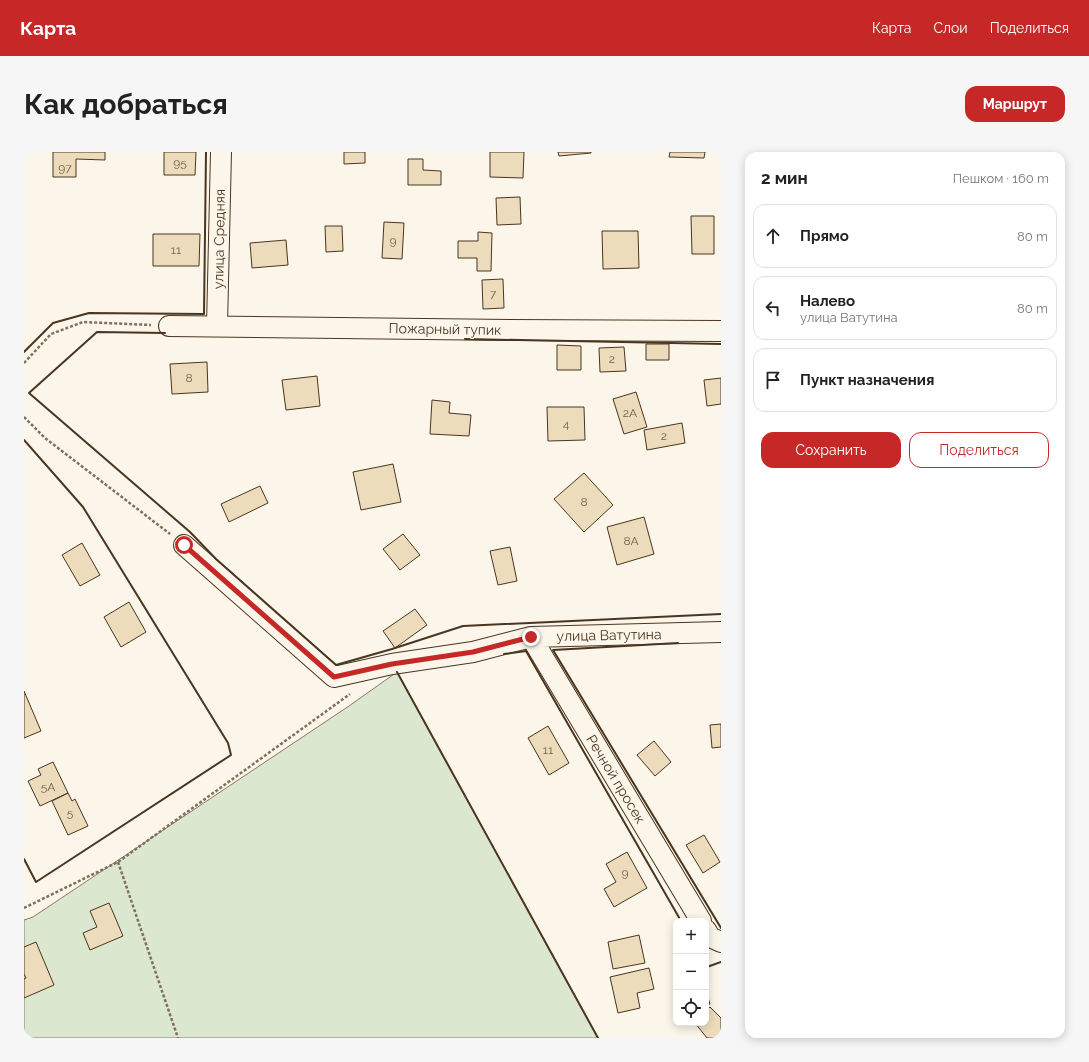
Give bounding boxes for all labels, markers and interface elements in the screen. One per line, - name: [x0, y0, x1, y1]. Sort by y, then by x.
- text: Карта: [20, 17, 76, 39]
- text: Карта: [872, 20, 911, 36]
- text: Слои: [933, 20, 968, 36]
- text: Поделиться: [990, 20, 1069, 36]
- button: Маршрут: [965, 86, 1065, 122]
- text: Как добраться: [24, 88, 228, 121]
- house number: 95: [173, 156, 187, 170]
- house number: 97: [58, 161, 72, 175]
- text: 2 мин: [761, 168, 808, 188]
- text: Пешком · 160 m: [953, 171, 1049, 186]
- street label: улица Средняя: [210, 189, 228, 289]
- icon: ahead: [762, 225, 784, 247]
- text: Прямо: [800, 227, 849, 245]
- text: 80 m: [1017, 229, 1048, 244]
- house number: 9: [389, 234, 397, 248]
- house number: 11: [171, 243, 181, 257]
- house number: 7: [490, 287, 497, 301]
- text: Налево: [800, 292, 855, 310]
- icon: left: [762, 297, 784, 319]
- text: 80 m: [1017, 301, 1048, 316]
- text: улица Ватутина: [800, 310, 898, 325]
- street label: Пожарный тупик: [388, 320, 502, 338]
- house number: 2: [609, 352, 615, 366]
- icon: arrive: [762, 369, 784, 391]
- house number: 8: [185, 371, 193, 385]
- text: Пункт назначения: [800, 371, 934, 389]
- house number: 2А: [623, 406, 637, 420]
- house number: 4: [563, 417, 570, 431]
- house number: 2: [661, 429, 667, 443]
- button: Сохранить: [761, 432, 901, 468]
- button: Поделиться: [909, 432, 1049, 468]
- house number: 8: [580, 495, 588, 509]
- house number: 8А: [623, 534, 639, 548]
- route start: [175, 536, 193, 554]
- street label: улица Ватутина: [556, 626, 662, 644]
- route end: [522, 628, 540, 646]
- street label: Речной просек: [583, 732, 649, 826]
- house number: 11: [543, 743, 553, 757]
- house number: 5А: [41, 780, 55, 794]
- house number: 5: [67, 806, 74, 820]
- house number: 9: [621, 866, 629, 880]
- map controls: [673, 918, 709, 1026]
- button: +: [673, 918, 709, 954]
- button: −: [673, 954, 709, 990]
- button: locate: [673, 990, 709, 1026]

